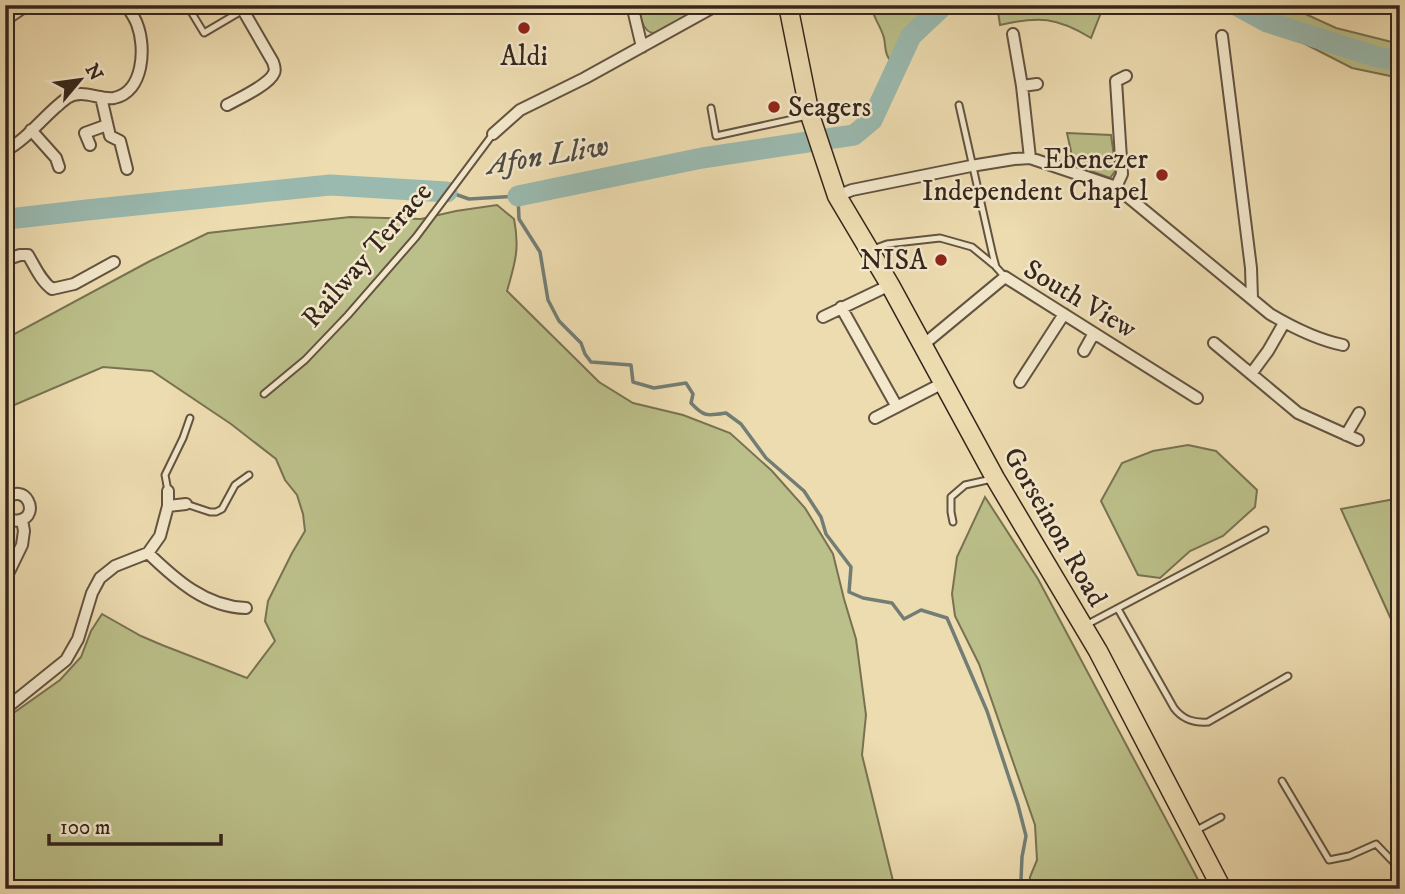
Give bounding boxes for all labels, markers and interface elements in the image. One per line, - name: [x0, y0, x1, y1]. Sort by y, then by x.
- marker: Aldi: [516, 20, 532, 36]
- place label: Aldi: [500, 39, 548, 74]
- north arrow: [46, 46, 116, 116]
- text: N: [80, 60, 108, 85]
- place label: Seagers: [788, 90, 871, 125]
- marker: Seagers: [766, 99, 782, 115]
- water label: Afon Lliw: [481, 128, 612, 184]
- place label: Ebenezer Independent Chapel: [922, 142, 1149, 209]
- marker: Ebenezer Independent Chapel: [1154, 167, 1170, 183]
- street label: Railway Terrace: [294, 175, 440, 335]
- place label: NISA: [860, 243, 928, 278]
- marker: NISA: [933, 252, 949, 268]
- street label: South View: [1017, 252, 1143, 346]
- street label: Gorseinon Road: [995, 441, 1115, 613]
- scale bar: [49, 803, 220, 847]
- text: 100 m: [60, 815, 111, 841]

